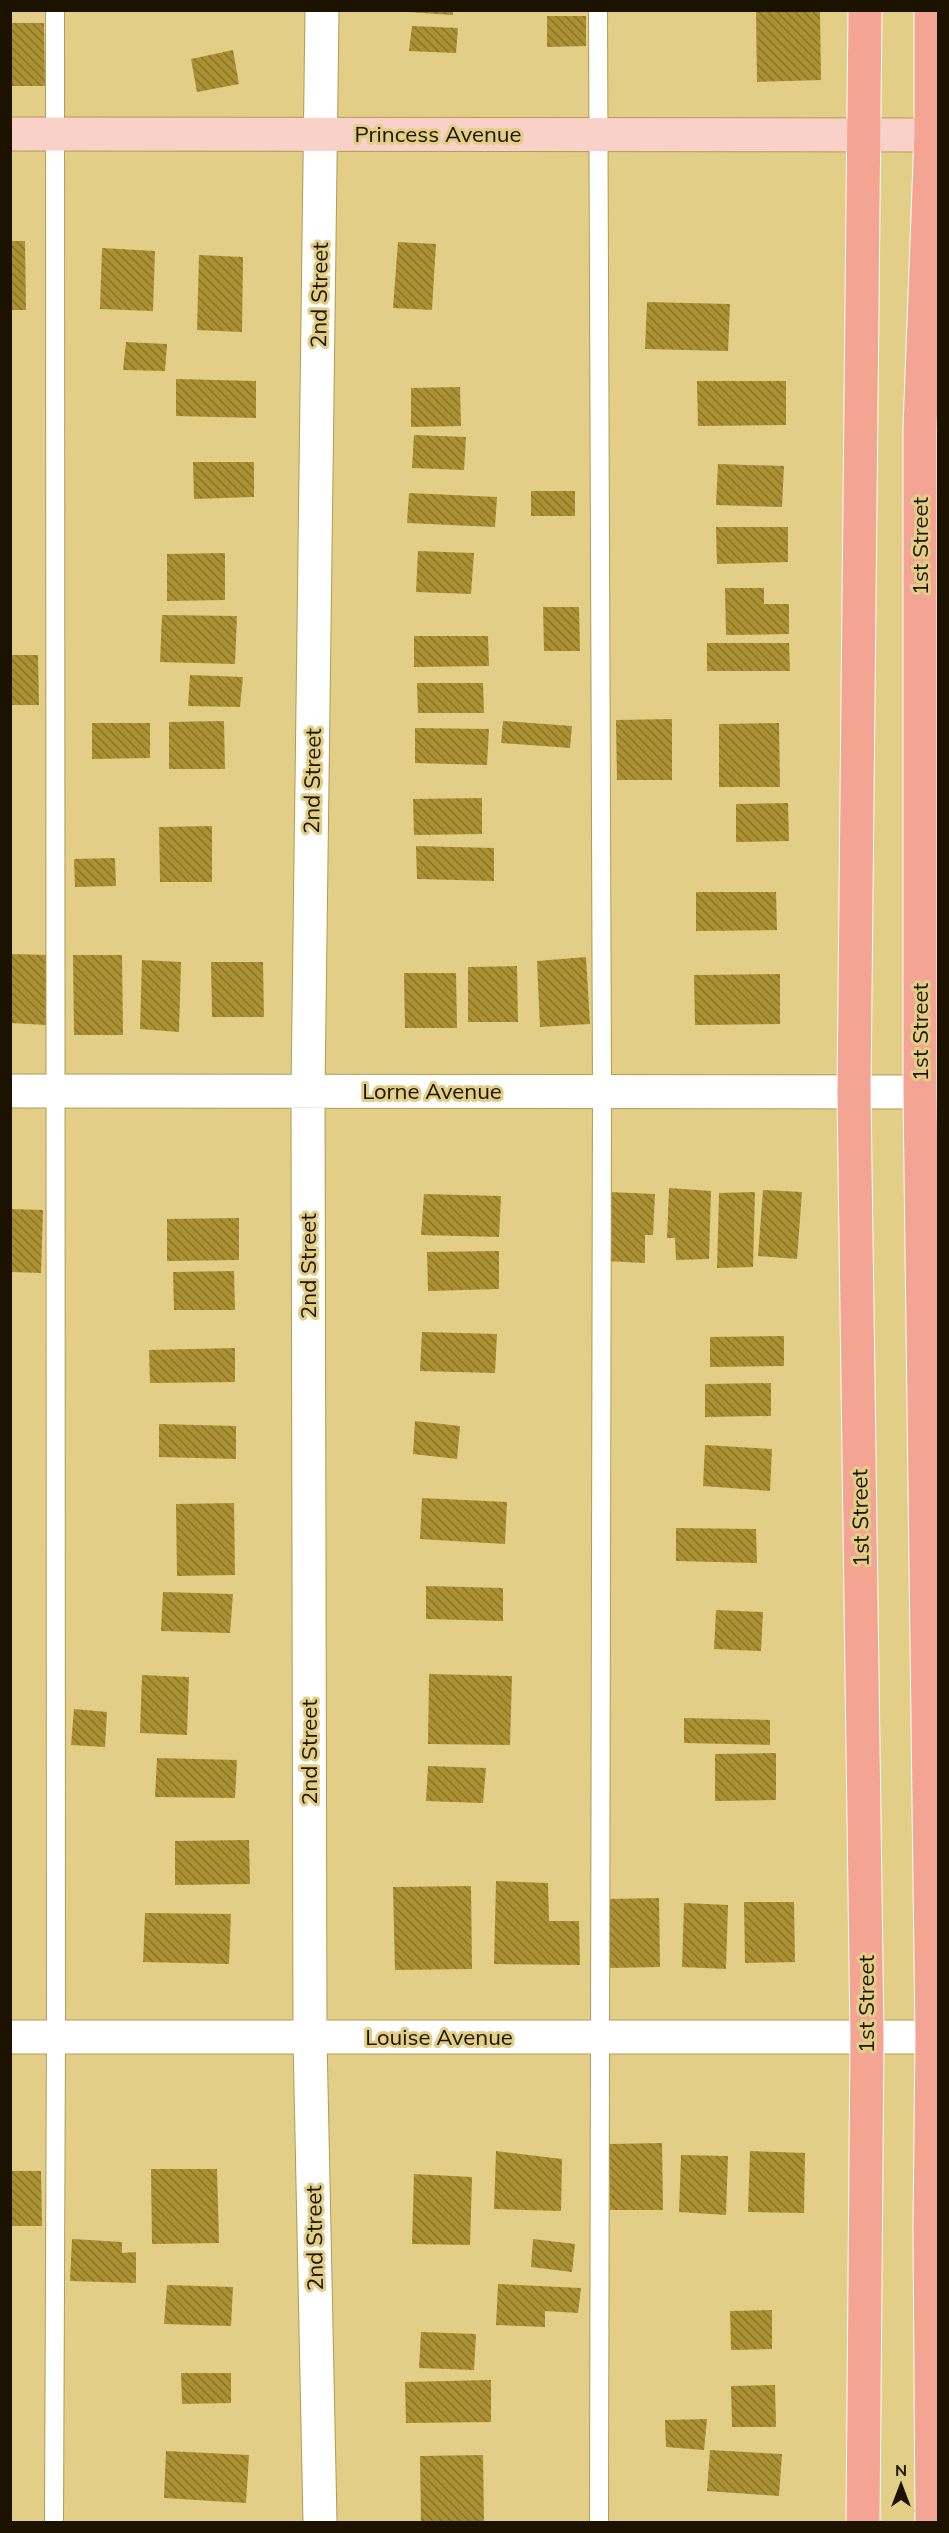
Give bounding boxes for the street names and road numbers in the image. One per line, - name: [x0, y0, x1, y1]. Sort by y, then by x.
- street label: Princess Avenue: [354, 120, 522, 148]
- street label: 2nd Street: [304, 242, 334, 348]
- street label: 1st Street: [906, 497, 934, 595]
- street label: 2nd Street: [297, 728, 327, 834]
- street label: 1st Street: [906, 983, 934, 1081]
- street label: Lorne Avenue: [362, 1077, 502, 1105]
- street label: 2nd Street: [294, 1213, 322, 1319]
- street label: 1st Street: [845, 1468, 875, 1567]
- street label: 2nd Street: [295, 1699, 323, 1805]
- street label: 1st Street: [852, 1955, 880, 2053]
- street label: Louise Avenue: [365, 2023, 513, 2051]
- street label: 2nd Street: [299, 2185, 329, 2291]

